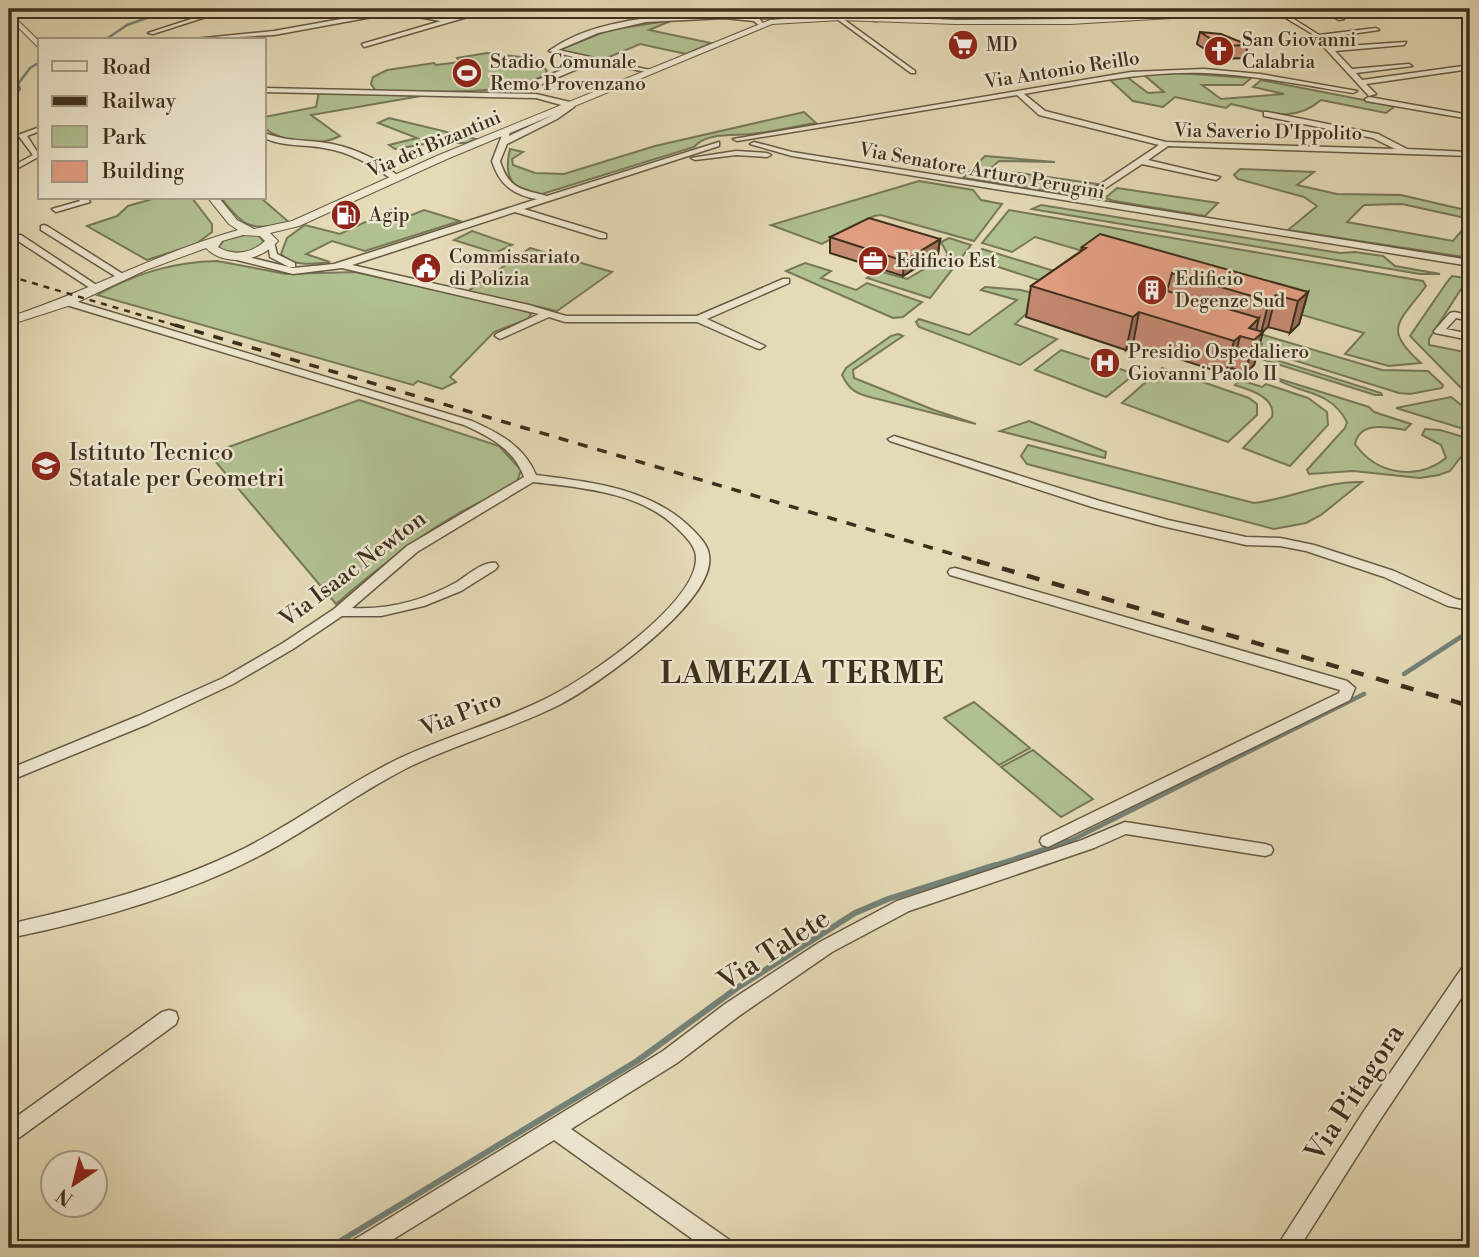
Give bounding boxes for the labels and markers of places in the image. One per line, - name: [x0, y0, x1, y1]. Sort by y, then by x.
- supermarket icon: MD: [946, 28, 980, 62]
- place label: San Giovanni Calabria: [1242, 28, 1356, 74]
- place label: MD: [986, 33, 1018, 57]
- church icon: San Giovanni Calabria: [1202, 34, 1236, 68]
- place label: Stadio Comunale Remo Provenzano: [490, 50, 646, 96]
- sports icon: Stadio Comunale Remo Provenzano: [450, 56, 484, 90]
- fuel station icon: Agip: [329, 198, 363, 232]
- place label: Agip: [368, 203, 410, 227]
- office icon: Edificio Est: [856, 244, 890, 278]
- place label: Commissariato di Polizia: [449, 245, 580, 291]
- place label: Edificio Est: [896, 249, 997, 273]
- public building icon: Commissariato di Polizia: [409, 251, 443, 285]
- place label: Edificio Degenze Sud: [1175, 267, 1285, 313]
- building icon: Edificio Degenze Sud: [1135, 273, 1169, 307]
- place label: Presidio Ospedaliero Giovanni Paolo II: [1128, 340, 1309, 386]
- hospital icon: Presidio Ospedaliero Giovanni Paolo II: [1088, 346, 1122, 380]
- place label: Istituto Tecnico Statale per Geometri: [69, 439, 285, 493]
- school or university icon: Istituto Tecnico Statale per Geometri: [29, 449, 63, 483]

